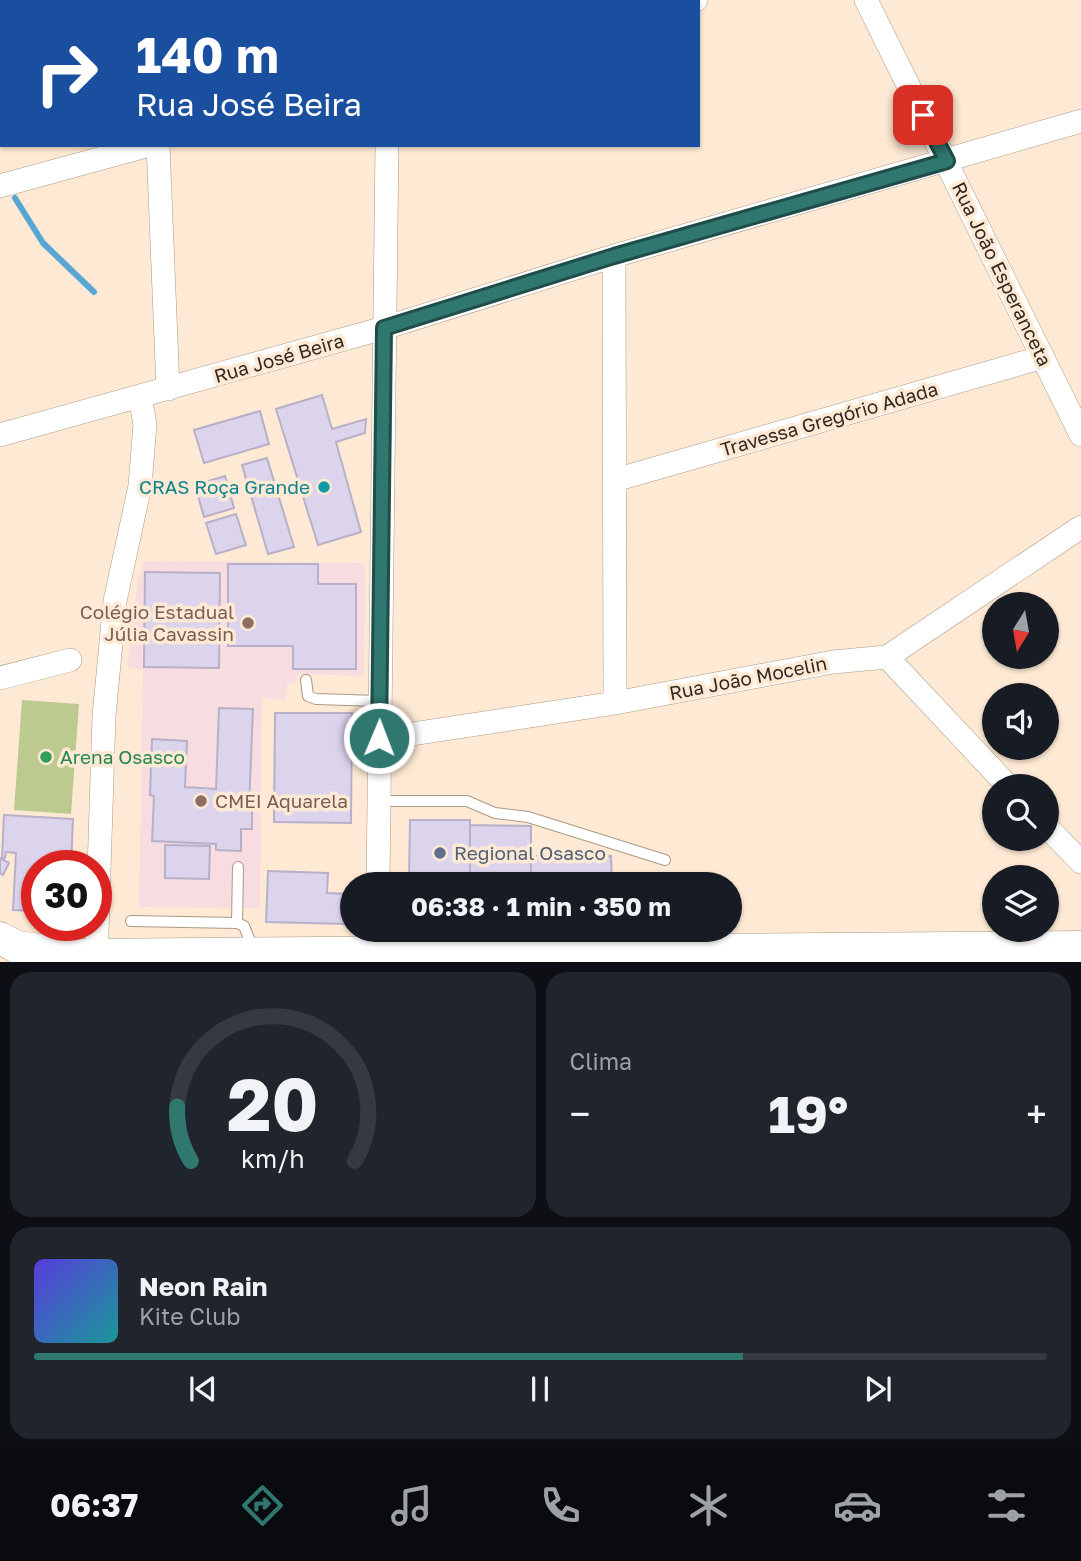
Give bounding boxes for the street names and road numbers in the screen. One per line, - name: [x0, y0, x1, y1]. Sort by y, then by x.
- street label: Rua João Esperanceta: [948, 178, 1057, 370]
- street label: Rua José Beira: [211, 328, 346, 387]
- street label: Travessa Gregório Adada: [717, 376, 940, 461]
- street label: Rua João Mocelin: [667, 651, 829, 704]

